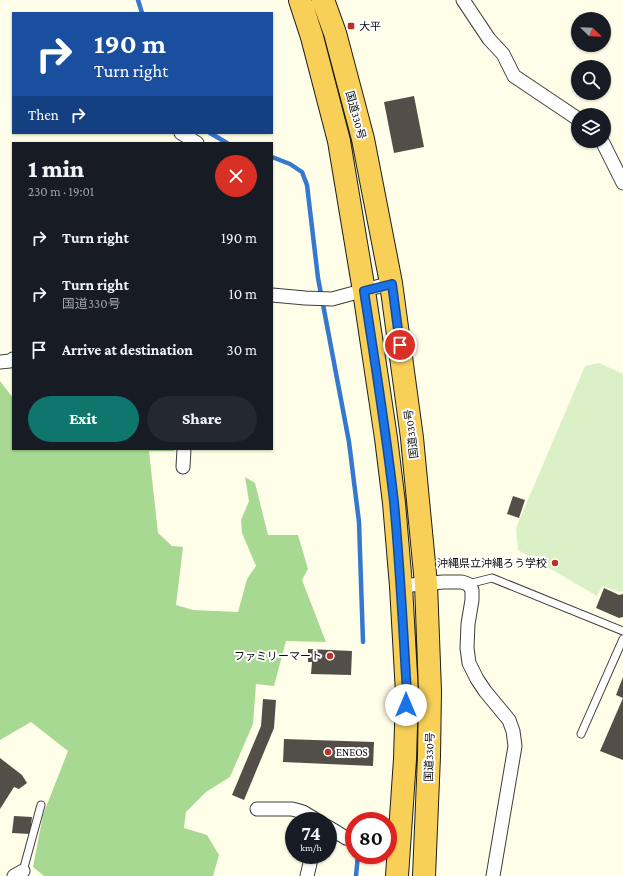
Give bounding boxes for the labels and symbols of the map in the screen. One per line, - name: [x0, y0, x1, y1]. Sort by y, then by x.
- north arrow: [571, 12, 611, 52]
- place label: 大平: [359, 20, 381, 32]
- marker: 大平: [346, 21, 356, 31]
- street label: 国道330号: [344, 89, 368, 141]
- pin: [383, 328, 417, 362]
- street label: 国道330号: [402, 409, 420, 459]
- place label: 沖縄県立沖縄ろう学校: [437, 557, 547, 569]
- marker: 沖縄県立沖縄ろう学校: [550, 558, 560, 568]
- place label: ファミリーマート: [234, 650, 322, 662]
- marker: ファミリーマート: [325, 651, 335, 661]
- position arrow: [385, 684, 427, 726]
- street label: 国道330号: [422, 732, 436, 782]
- place label: ENEOS: [336, 746, 368, 758]
- marker: ENEOS: [323, 747, 333, 757]
- speed limit sign: 80: [345, 812, 397, 864]

